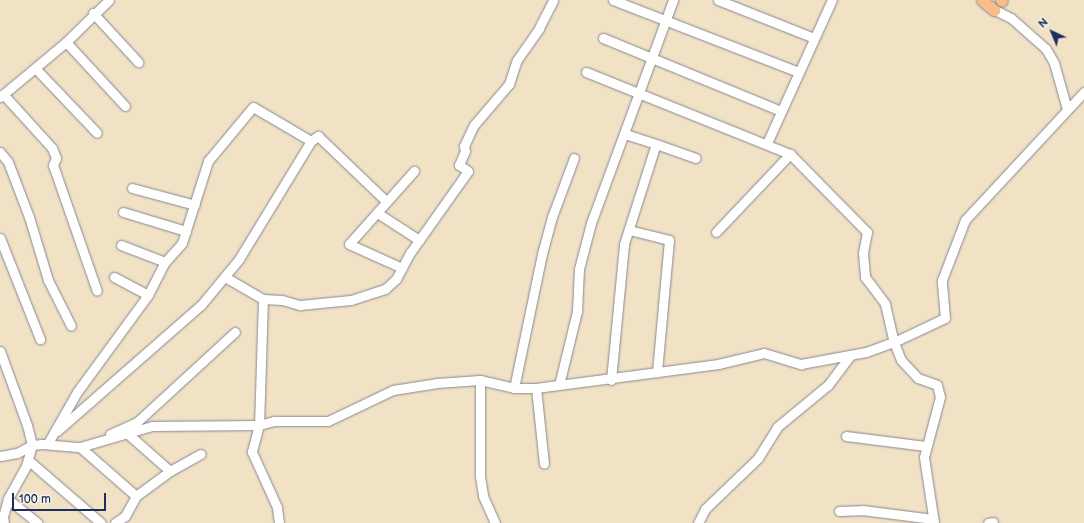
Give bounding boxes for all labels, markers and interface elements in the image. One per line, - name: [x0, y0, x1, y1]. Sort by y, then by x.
- north arrow: [1032, 12, 1072, 52]
- text: N: [1036, 15, 1051, 31]
- scale bar: [14, 485, 108, 511]
- text: 100 m: [19, 492, 51, 507]

